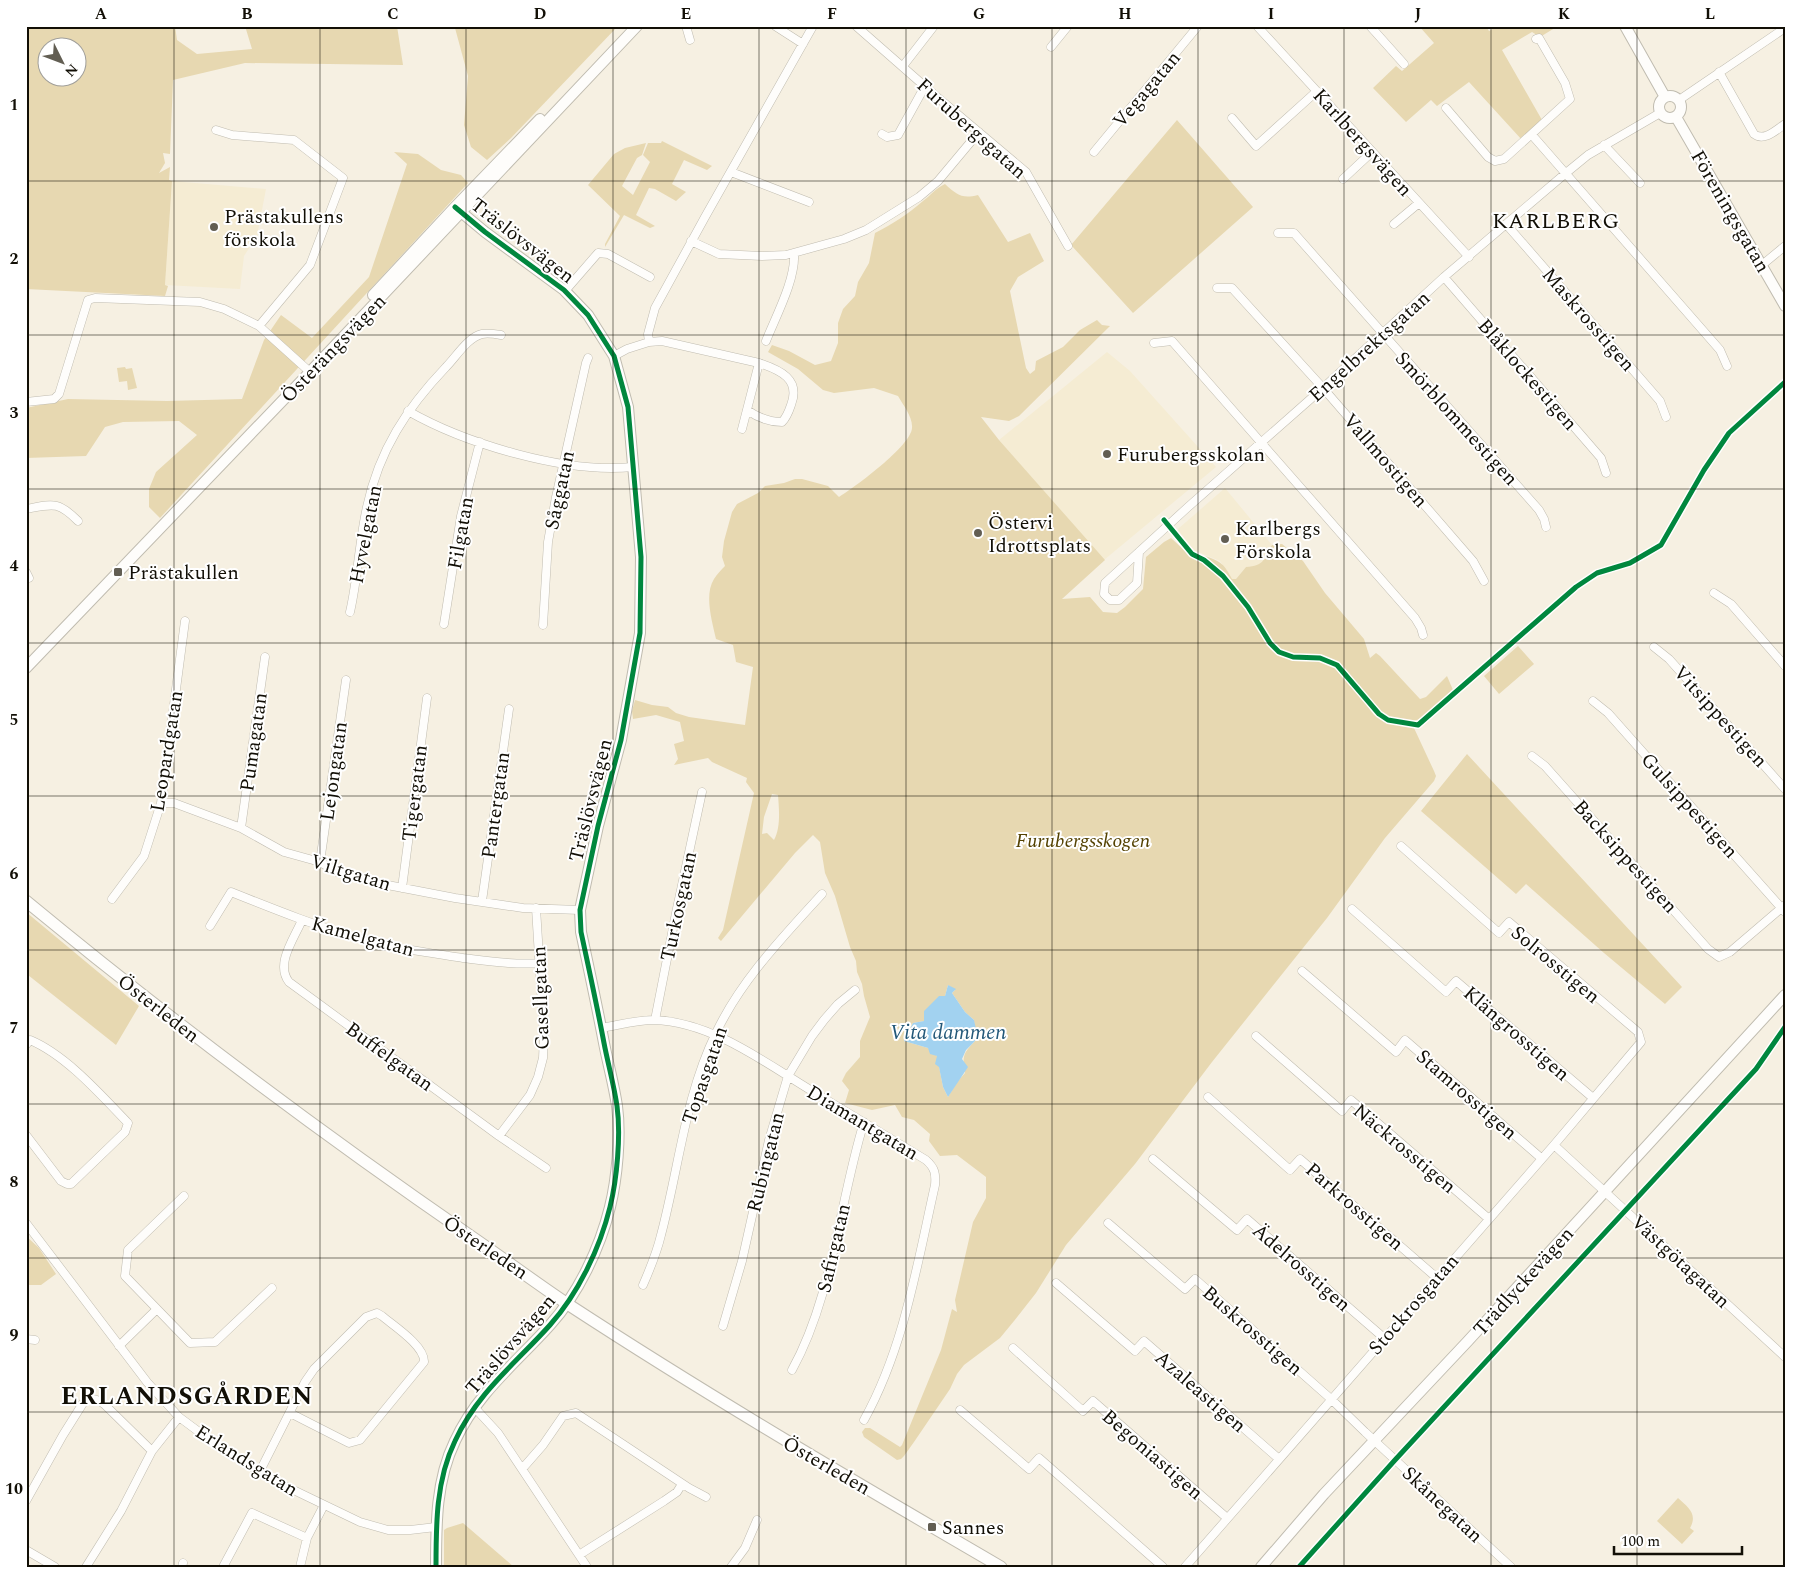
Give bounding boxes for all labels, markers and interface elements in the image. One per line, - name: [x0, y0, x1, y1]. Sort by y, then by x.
- text: A: [95, 2, 108, 26]
- text: B: [241, 2, 253, 26]
- text: C: [387, 2, 399, 26]
- text: D: [534, 2, 547, 26]
- text: E: [681, 2, 691, 26]
- text: F: [827, 2, 837, 26]
- text: G: [973, 2, 985, 26]
- text: H: [1118, 2, 1132, 26]
- text: I: [1268, 2, 1274, 26]
- text: J: [1415, 2, 1422, 26]
- text: K: [1558, 2, 1571, 26]
- text: L: [1705, 2, 1715, 26]
- north arrow: [38, 38, 88, 88]
- street label: Vegagatan: [1105, 44, 1188, 135]
- text: N: [60, 59, 83, 82]
- street label: Furubergsgatan: [909, 71, 1033, 187]
- street label: Karlbergsvägen: [1305, 82, 1419, 204]
- text: 1: [10, 93, 18, 117]
- street label: Föreningsgatan: [1683, 144, 1778, 279]
- street label: Träslövsvägen: [464, 190, 581, 291]
- place label: Prästakullens förskola: [224, 202, 344, 255]
- district label: KARLBERG: [1492, 205, 1620, 238]
- marker: Prästakullens förskola: [208, 221, 220, 233]
- text: 2: [10, 247, 19, 271]
- street label: Maskrosstigen: [1534, 261, 1642, 378]
- street label: Engelbrektsgatan: [1302, 284, 1437, 410]
- street label: Österängsvägen: [274, 287, 394, 410]
- street label: Blåklockestigen: [1470, 312, 1585, 437]
- street label: Smörblommestigen: [1387, 345, 1525, 493]
- text: 3: [10, 401, 19, 425]
- street label: Vallmostigen: [1336, 407, 1435, 515]
- place label: Furubergsskolan: [1117, 440, 1265, 470]
- street label: Såggatan: [537, 448, 583, 533]
- marker: Furubergsskolan: [1101, 448, 1113, 460]
- street label: Hyvelgatan: [342, 482, 390, 586]
- street label: Filgatan: [440, 495, 482, 572]
- place label: Östervi Idrottsplats: [988, 508, 1091, 561]
- place label: Karlbergs Förskola: [1235, 514, 1321, 567]
- marker: Östervi Idrottsplats: [972, 527, 984, 539]
- marker: Karlbergs Förskola: [1219, 533, 1231, 545]
- text: 4: [10, 554, 19, 578]
- place label: Prästakullen: [128, 558, 239, 588]
- marker: Prästakullen: [112, 566, 124, 578]
- street label: Vitsippestigen: [1666, 659, 1775, 775]
- street label: Leopardgatan: [143, 688, 191, 814]
- street label: Pumagatan: [232, 691, 276, 794]
- text: 5: [10, 708, 18, 732]
- street label: Lejongatan: [312, 720, 356, 823]
- street label: Träslövsvägen: [561, 736, 621, 865]
- street label: Tigergatan: [394, 743, 436, 843]
- street label: Gulsippestigen: [1633, 746, 1745, 865]
- street label: Pantergatan: [474, 750, 518, 860]
- street label: Backsippestigen: [1566, 793, 1685, 920]
- park label: Furubergsskogen: [1016, 826, 1151, 856]
- street label: Viltgatan: [307, 846, 395, 899]
- street label: Turkosgatan: [653, 849, 705, 964]
- text: 6: [10, 862, 19, 886]
- street label: Kamelgatan: [308, 909, 418, 965]
- street label: Solrosstigen: [1504, 918, 1607, 1011]
- street label: Gasellgatan: [524, 945, 558, 1051]
- street label: Österleden: [111, 967, 206, 1051]
- street label: Klängrosstigen: [1456, 979, 1576, 1089]
- street label: Buffelgatan: [339, 1015, 440, 1099]
- text: 7: [10, 1016, 19, 1040]
- water label: Vita dammen: [890, 1017, 1006, 1049]
- street label: Topasgatan: [674, 1022, 736, 1128]
- street label: Stamrosstigen: [1409, 1042, 1524, 1147]
- street label: Diamantgatan: [801, 1078, 924, 1168]
- street label: Näckrosstigen: [1346, 1096, 1463, 1201]
- street label: Rubingatan: [739, 1109, 793, 1216]
- street label: Parkrosstigen: [1298, 1155, 1410, 1258]
- text: 8: [10, 1170, 19, 1194]
- street label: Safirgatan: [809, 1201, 859, 1296]
- street label: Österleden: [437, 1208, 534, 1287]
- street label: Västgötagatan: [1624, 1208, 1737, 1316]
- street label: Ädelrosstigen: [1245, 1216, 1357, 1319]
- street label: Trädlyckevägen: [1466, 1220, 1581, 1343]
- street label: Stockrosgatan: [1361, 1247, 1466, 1362]
- street label: Buskrosstigen: [1195, 1278, 1309, 1383]
- street label: Träslövsvägen: [458, 1287, 563, 1402]
- text: 9: [10, 1323, 19, 1347]
- street label: Azaleastigen: [1148, 1343, 1253, 1440]
- district label: ERLANDSGÅRDEN: [61, 1378, 313, 1416]
- street label: Begoniastigen: [1095, 1402, 1210, 1507]
- street label: Erlandsgatan: [189, 1417, 304, 1505]
- street label: Österleden: [777, 1429, 876, 1503]
- street label: Skånegatan: [1395, 1459, 1490, 1550]
- text: 10: [5, 1477, 23, 1501]
- place label: Sannes: [942, 1513, 1004, 1543]
- marker: Sannes: [926, 1521, 938, 1533]
- scale bar: [1614, 1523, 1741, 1555]
- text: 100 m: [1621, 1530, 1660, 1553]

